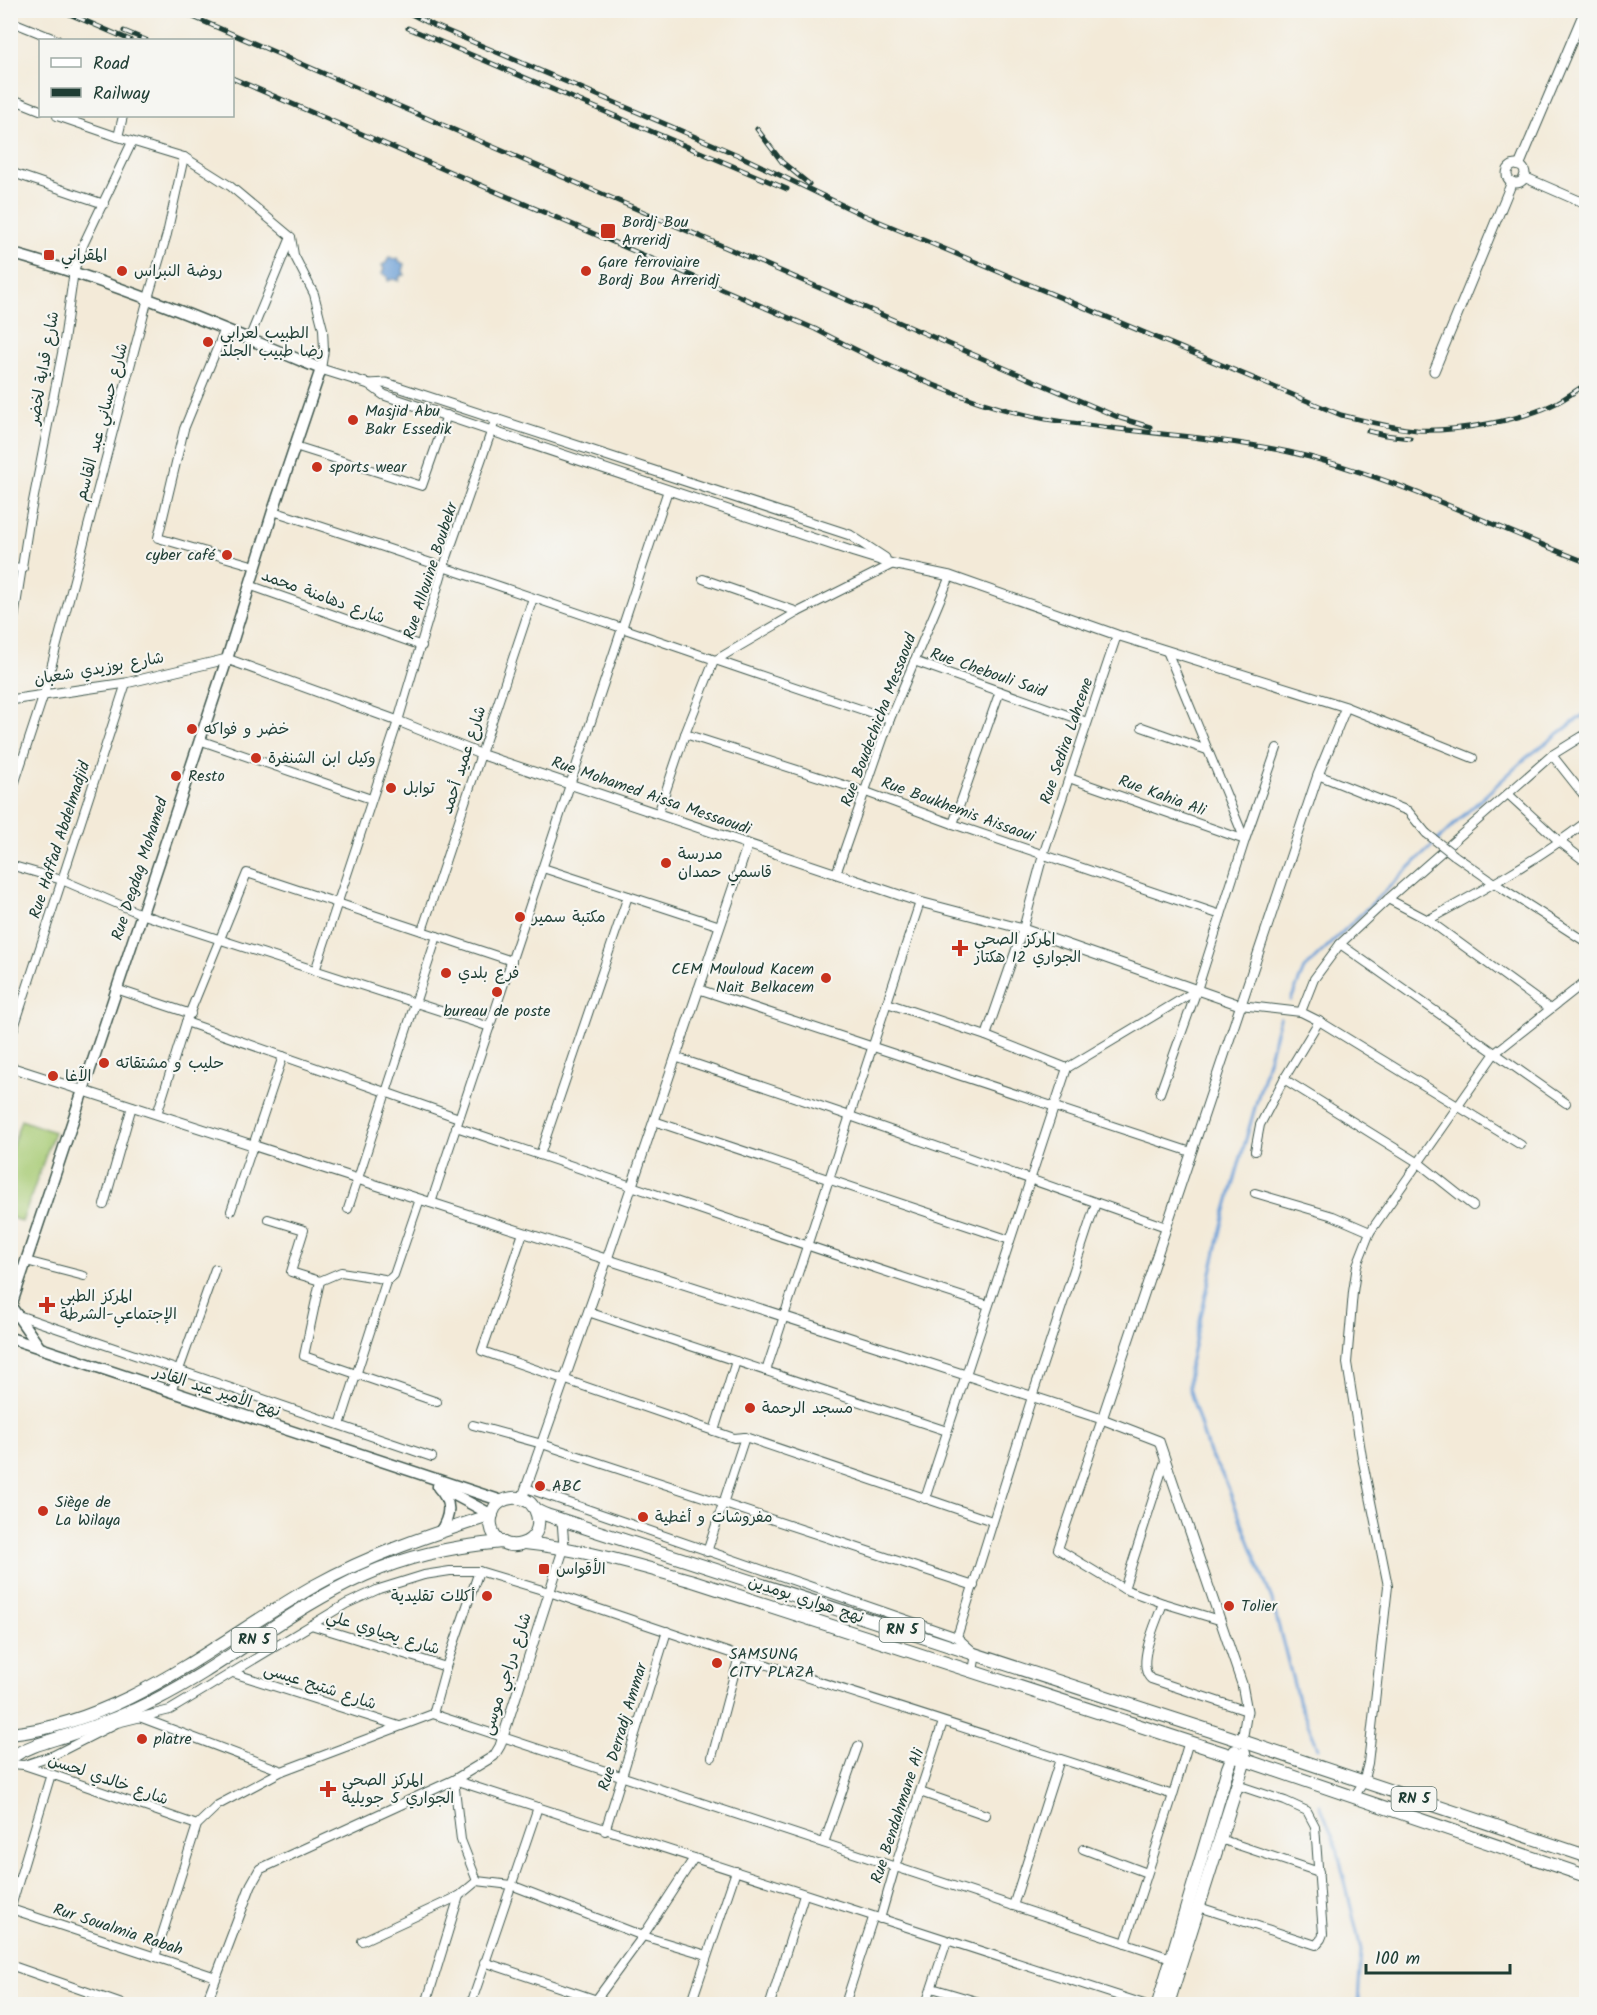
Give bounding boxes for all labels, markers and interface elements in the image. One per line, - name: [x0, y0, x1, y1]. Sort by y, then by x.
- legend: [39, 39, 234, 117]
- text: Road: [93, 50, 130, 79]
- text: Railway: [93, 80, 150, 109]
- place label: Bordj Bou Arreridj: [622, 210, 689, 253]
- marker: Bordj Bou Arreridj: [599, 222, 617, 240]
- place label: المقراني: [61, 243, 107, 269]
- marker: المقراني: [42, 248, 56, 262]
- place label: Gare ferroviaire Bordj Bou Arreridj: [598, 250, 720, 293]
- place label: روضة النبراس: [134, 259, 223, 284]
- marker: روضة النبراس: [115, 264, 129, 278]
- marker: Gare ferroviaire Bordj Bou Arreridj: [579, 264, 593, 278]
- street label: شارع قداية لخضر: [21, 309, 66, 429]
- place label: الطبيب لعرابي رضا طبيب الجلد: [220, 321, 324, 364]
- marker: الطبيب لعرابي رضا طبيب الجلد: [201, 335, 215, 349]
- street label: شارع حساني عبد القاسم: [69, 340, 136, 504]
- place label: Masjid Abu Bakr Essedik: [365, 399, 452, 442]
- marker: Masjid Abu Bakr Essedik: [346, 413, 360, 427]
- place label: sports wear: [329, 455, 408, 480]
- marker: sports wear: [310, 460, 324, 474]
- street label: Rue Allouine Boubekr: [397, 498, 465, 643]
- place label: cyber café: [145, 543, 216, 568]
- marker: cyber café: [220, 548, 234, 562]
- street label: شارع دهامنة محمد: [257, 563, 389, 631]
- street label: Rue Boudechicha Messaoud: [834, 629, 924, 810]
- street label: Rue Chebouli Said: [927, 641, 1050, 705]
- street label: شارع بوزيدي شعبان: [32, 645, 166, 693]
- street label: Rue Sedira Lahcene: [1034, 674, 1100, 808]
- street label: شارع عميد أحمد: [435, 703, 493, 817]
- place label: خضر و فواكه: [204, 717, 289, 742]
- marker: خضر و فواكه: [185, 722, 199, 736]
- place label: وكيل ابن الشنفرة: [268, 746, 376, 771]
- street label: Rue Mohamed Aissa Messaoudi: [548, 750, 755, 842]
- marker: وكيل ابن الشنفرة: [249, 751, 263, 765]
- street label: Rue Haffad Abdelmadjid: [23, 757, 98, 922]
- place label: Resto: [188, 764, 225, 789]
- marker: Resto: [169, 769, 183, 783]
- street label: Rue Kahia Ali: [1115, 769, 1210, 824]
- street label: Rue Boukhemis Aissaoui: [877, 771, 1040, 850]
- place label: توابل: [403, 776, 435, 801]
- marker: توابل: [384, 781, 398, 795]
- street label: Rue Degdag Mohamed: [105, 793, 175, 944]
- place label: مدرسة قاسمي حمدان: [678, 842, 772, 886]
- marker: مدرسة قاسمي حمدان: [659, 856, 673, 870]
- place label: مكتبة سمير: [530, 905, 605, 930]
- marker: مكتبة سمير: [513, 910, 527, 924]
- place label: المركز الصحي الجواري 12 هكتار: [973, 927, 1081, 970]
- marker: المركز الصحي الجواري 12 هكتار: [951, 939, 969, 957]
- place label: CEM Mouloud Kacem Nait Belkacem: [671, 957, 814, 1000]
- place label: فرع بلدي: [458, 961, 520, 986]
- marker: فرع بلدي: [439, 966, 453, 980]
- marker: CEM Mouloud Kacem Nait Belkacem: [819, 971, 833, 985]
- marker: bureau de poste: [490, 985, 504, 999]
- place label: bureau de poste: [444, 999, 550, 1024]
- place label: حليب و مشتقاته: [116, 1051, 224, 1076]
- marker: حليب و مشتقاته: [97, 1056, 111, 1070]
- place label: الآغا: [65, 1064, 92, 1089]
- marker: الآغا: [46, 1069, 60, 1083]
- place label: المركز الطبي الإجتماعي-الشرطة: [60, 1284, 177, 1328]
- marker: المركز الطبي الإجتماعي-الشرطة: [38, 1296, 56, 1314]
- street label: نهج الأمير عبد القادر: [148, 1359, 284, 1424]
- place label: مسجد الرحمة: [762, 1396, 853, 1421]
- marker: مسجد الرحمة: [743, 1401, 757, 1415]
- place label: ABC: [552, 1474, 582, 1499]
- marker: ABC: [533, 1479, 547, 1493]
- place label: Siège de La Wilaya: [55, 1490, 120, 1533]
- marker: Siège de La Wilaya: [36, 1504, 50, 1518]
- place label: مفروشات و أغطية: [655, 1505, 773, 1530]
- marker: مفروشات و أغطية: [636, 1510, 650, 1524]
- place label: الأقواس: [556, 1557, 606, 1582]
- marker: الأقواس: [537, 1562, 551, 1576]
- street label: نهج هواري بومدين: [745, 1570, 867, 1630]
- place label: أكلات تقليدية: [391, 1584, 475, 1609]
- marker: أكلات تقليدية: [480, 1589, 494, 1603]
- place label: Tolier: [1241, 1594, 1279, 1619]
- marker: Tolier: [1222, 1599, 1236, 1613]
- street label: شارع يحياوي علي: [323, 1604, 443, 1663]
- street label: شارع دراجي موسى: [475, 1610, 540, 1739]
- road number: RN 5: [880, 1618, 924, 1642]
- road number: RN 5: [232, 1628, 276, 1652]
- place label: SAMSUNG CITY PLAZA: [729, 1642, 815, 1685]
- marker: SAMSUNG CITY PLAZA: [710, 1656, 724, 1670]
- street label: شارع شتيح عيسى: [261, 1657, 379, 1717]
- street label: Rue Derradj Ammar: [592, 1658, 655, 1794]
- place label: platre: [153, 1727, 192, 1752]
- marker: platre: [135, 1732, 149, 1746]
- street label: Rue Bendahmane Ali: [864, 1744, 932, 1887]
- street label: شارع خالدي لحسن: [44, 1748, 172, 1812]
- place label: المركز الصحي الجواري 5 جويلية: [342, 1768, 454, 1811]
- marker: المركز الصحي الجواري 5 جويلية: [319, 1780, 337, 1798]
- road number: RN 5: [1392, 1787, 1436, 1811]
- street label: Rur Soualmia Rabah: [50, 1897, 186, 1963]
- scale bar: [1366, 1937, 1510, 1975]
- text: 100 m: [1375, 1945, 1420, 1974]

